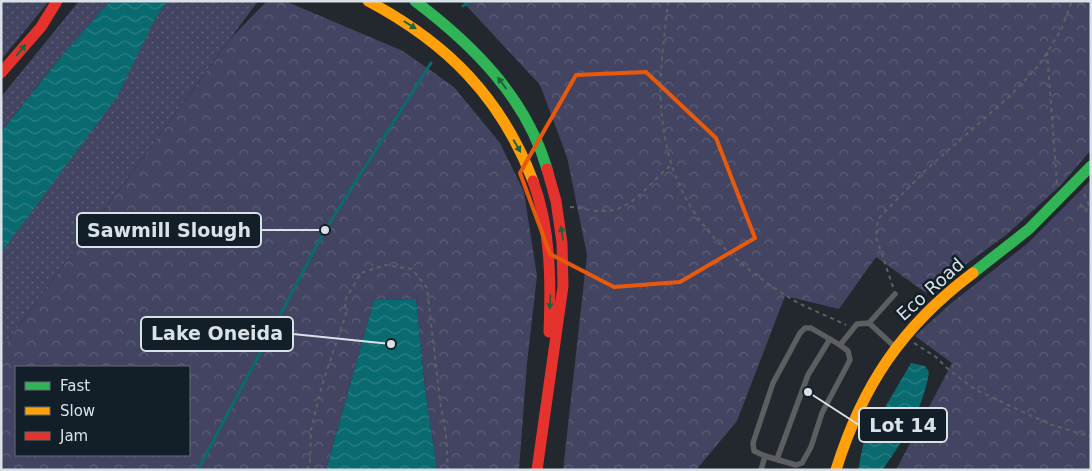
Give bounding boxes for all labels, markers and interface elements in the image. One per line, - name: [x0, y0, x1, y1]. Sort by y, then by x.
- one-way arrow: [404, 21, 417, 30]
- one-way arrow: [15, 44, 26, 56]
- one-way arrow: [497, 77, 508, 90]
- one-way arrow: [512, 139, 521, 152]
- callout: Sawmill Slough: [77, 213, 261, 247]
- text: Sawmill Slough: [87, 219, 251, 241]
- one-way arrow: [557, 224, 565, 240]
- street label: Eco Road: [892, 253, 968, 325]
- one-way arrow: [546, 295, 554, 311]
- callout: Lake Oneida: [141, 317, 293, 351]
- text: Lake Oneida: [151, 322, 283, 344]
- legend: [15, 366, 190, 456]
- text: Fast: [60, 377, 90, 395]
- text: Slow: [60, 402, 95, 420]
- callout: Lot 14: [859, 408, 947, 442]
- text: Lot 14: [869, 414, 937, 436]
- text: Jam: [59, 427, 88, 445]

